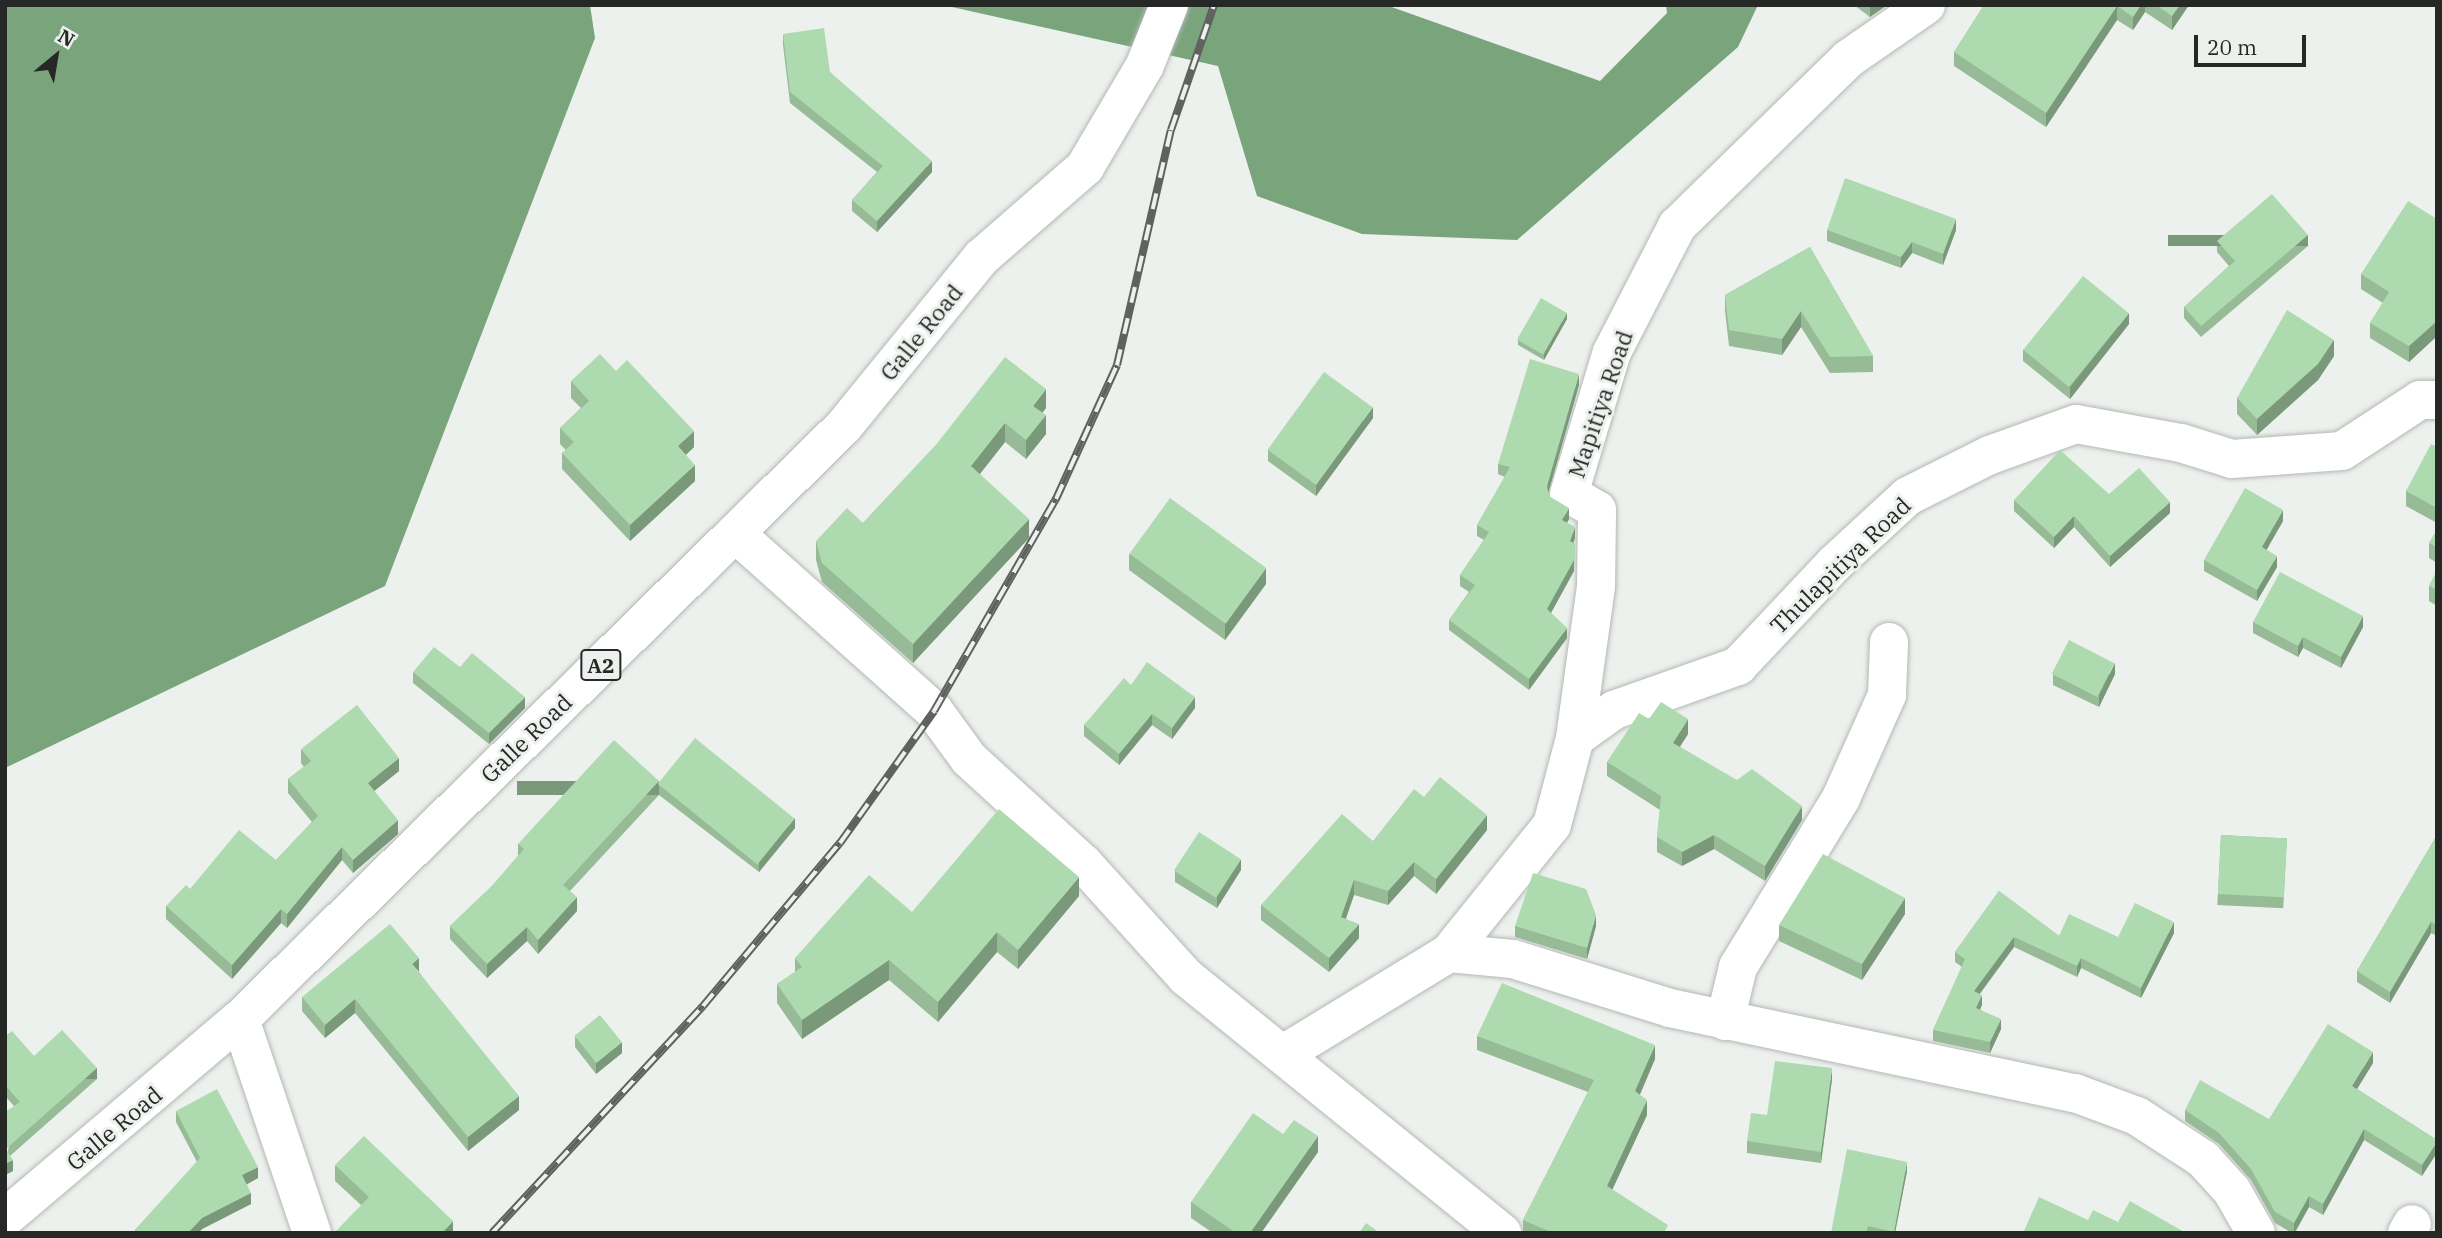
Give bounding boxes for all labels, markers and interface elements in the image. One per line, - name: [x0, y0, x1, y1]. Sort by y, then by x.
- north arrow: [21, 21, 91, 91]
- scale bar: [2197, 21, 2309, 65]
- text: N: [54, 24, 79, 52]
- text: 20 m: [2207, 33, 2257, 61]
- street label: Galle Road: [874, 278, 968, 386]
- street label: Mapitiya Road: [1562, 327, 1638, 481]
- street label: Thulapitiya Road: [1764, 491, 1916, 639]
- road number: A2: [580, 648, 622, 682]
- street label: Galle Road: [475, 688, 577, 788]
- street label: Galle Road: [61, 1080, 167, 1176]

